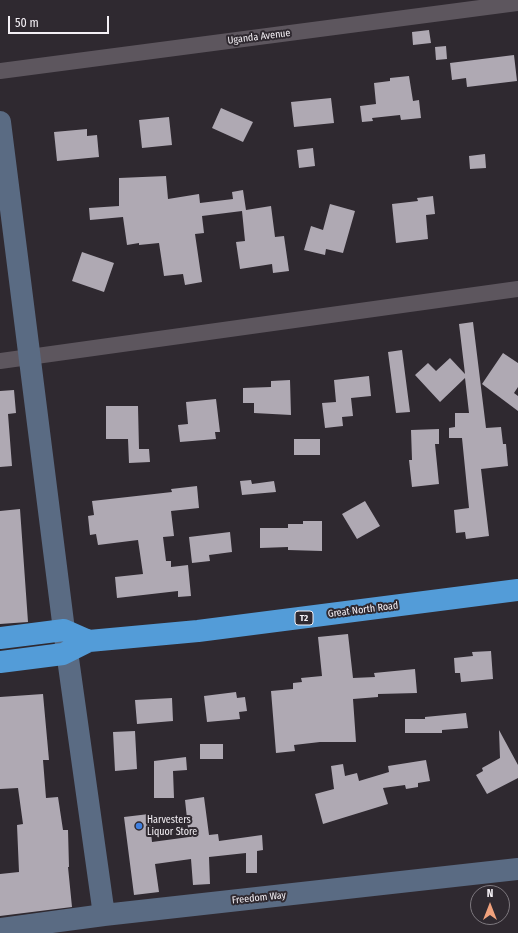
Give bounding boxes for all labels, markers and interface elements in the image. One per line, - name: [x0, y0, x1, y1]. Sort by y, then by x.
- scale bar: [10, 8, 111, 34]
- text: 50 m: [15, 16, 39, 30]
- street label: Uganda Avenue: [227, 27, 291, 47]
- street label: Great North Road: [327, 600, 399, 620]
- road number: T2: [295, 611, 313, 625]
- place label: Harvesters Liquor Store: [147, 814, 197, 838]
- marker: Harvesters Liquor Store: [134, 821, 144, 831]
- north arrow: [470, 885, 510, 925]
- text: N: [487, 887, 493, 900]
- street label: Freedom Way: [231, 889, 287, 907]

